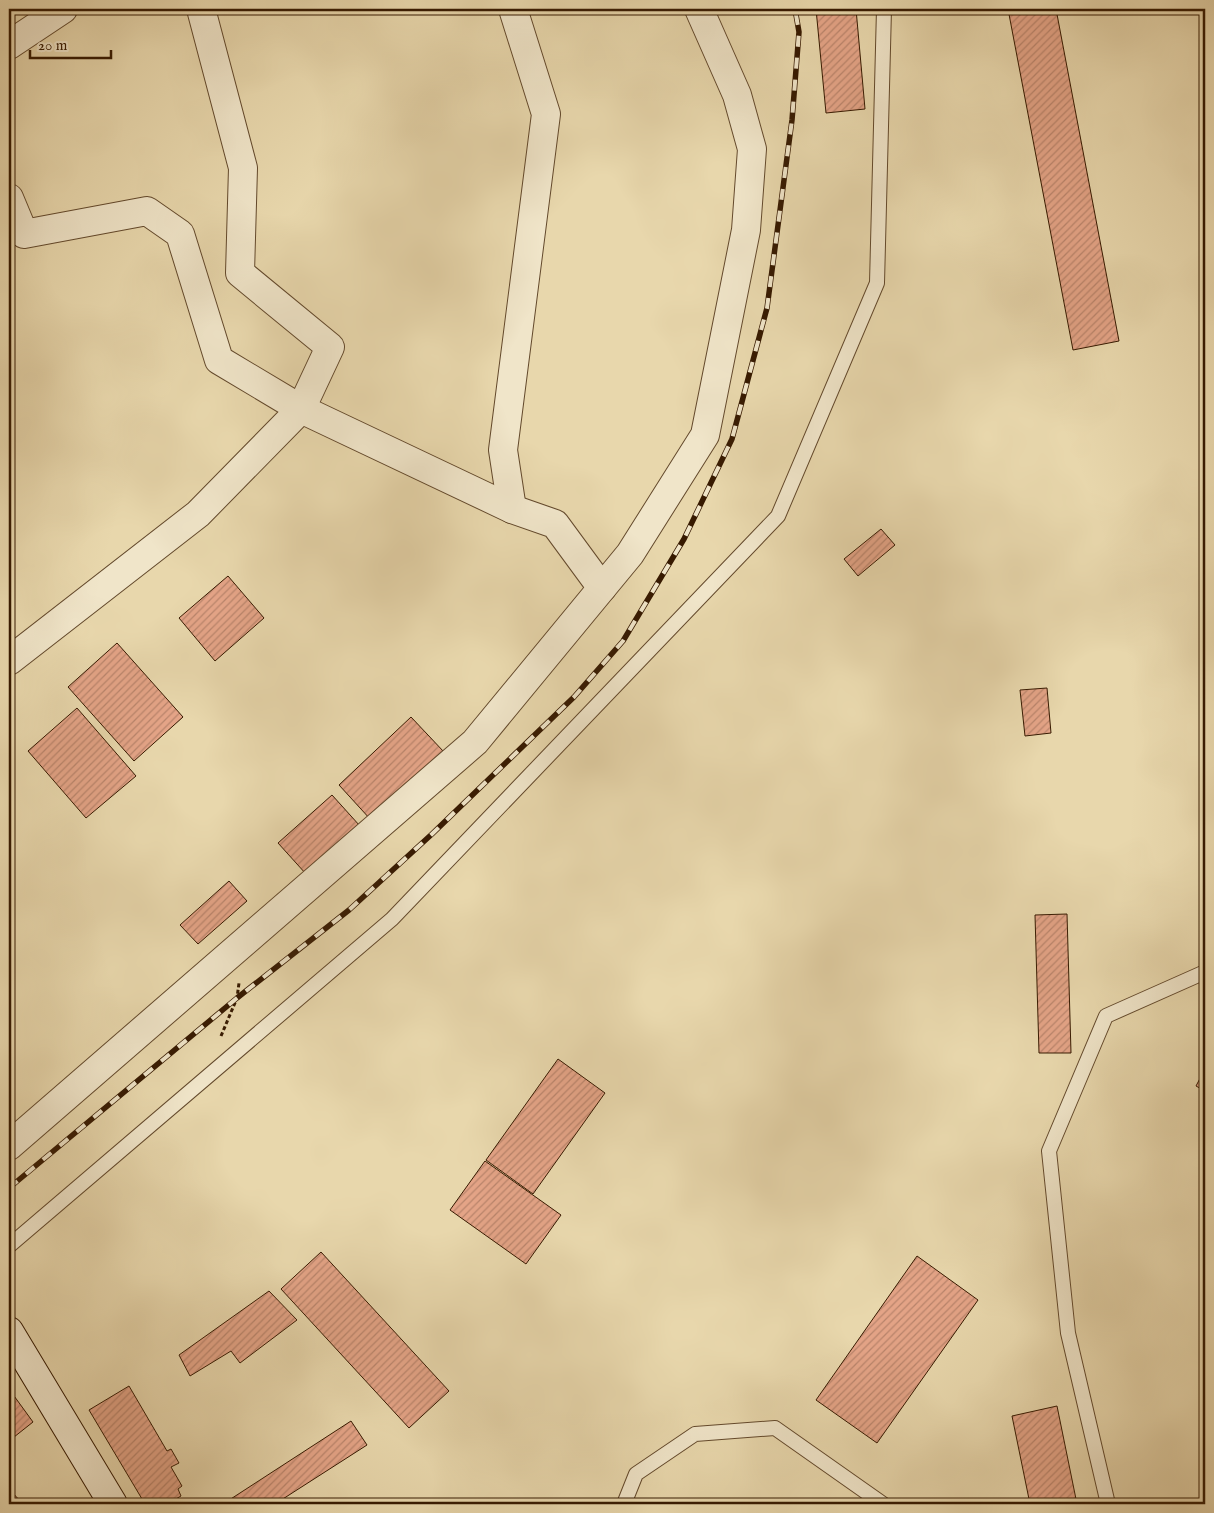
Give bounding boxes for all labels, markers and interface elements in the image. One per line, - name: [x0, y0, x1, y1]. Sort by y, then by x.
- scale bar: [30, 28, 111, 60]
- text: 20 m: [38, 36, 68, 55]

